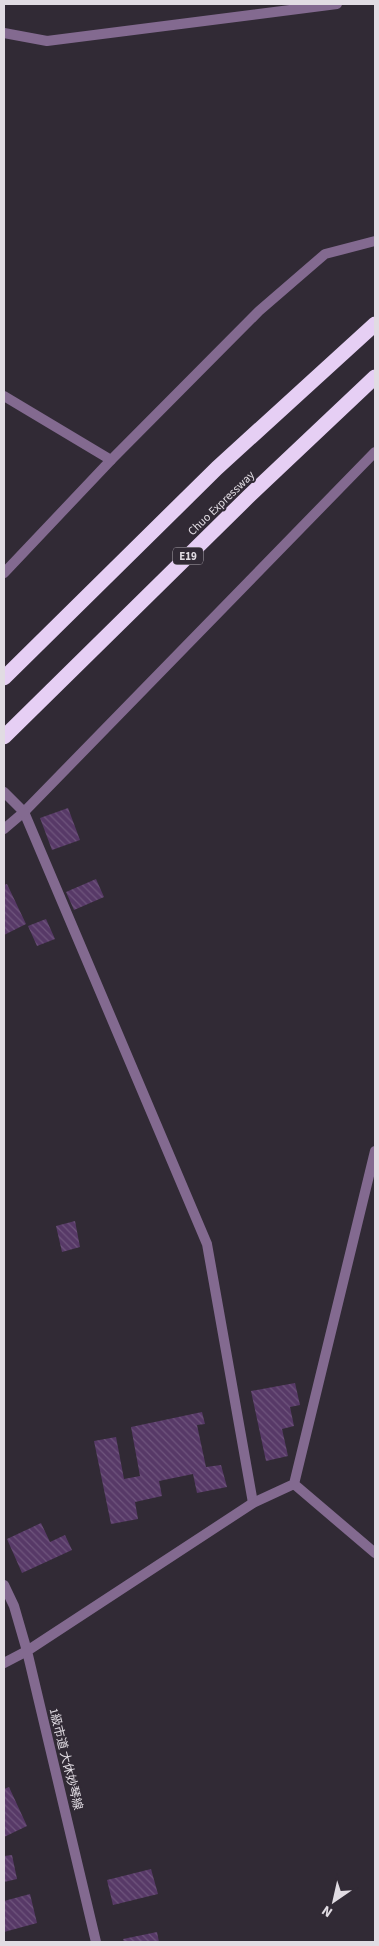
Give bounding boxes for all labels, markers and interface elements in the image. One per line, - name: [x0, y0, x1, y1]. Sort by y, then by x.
- street label: Chuo Expressway: [184, 467, 259, 540]
- road number: E19: [173, 548, 203, 564]
- street label: 1級市道 大休妙琴線: [45, 1706, 86, 1812]
- north arrow: [309, 1876, 359, 1926]
- text: N: [318, 1900, 337, 1922]

